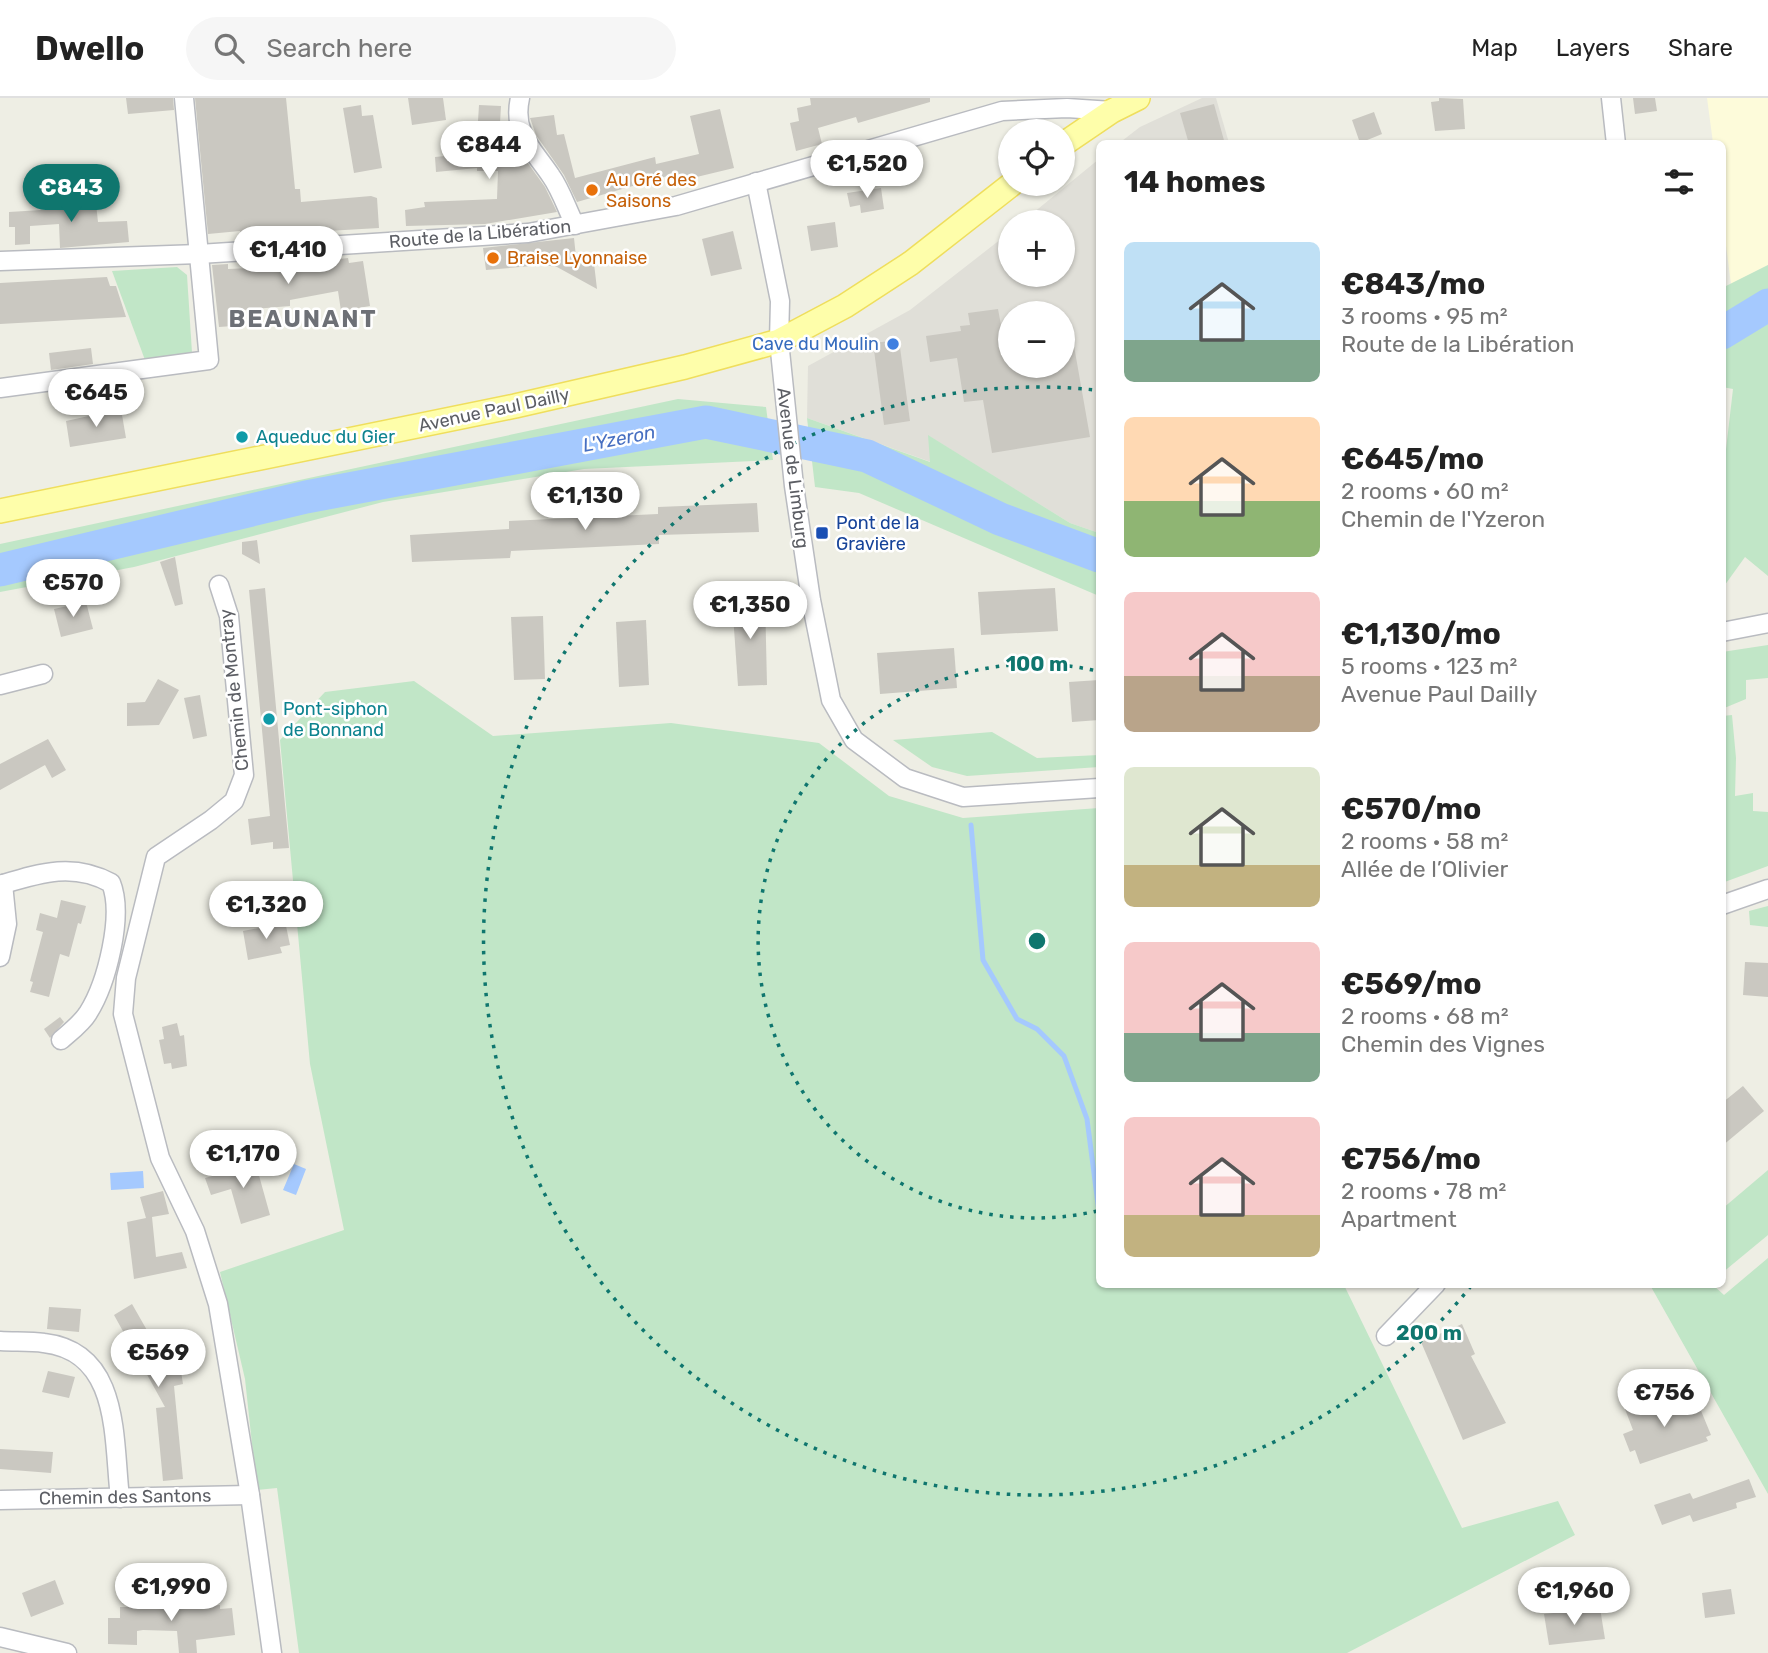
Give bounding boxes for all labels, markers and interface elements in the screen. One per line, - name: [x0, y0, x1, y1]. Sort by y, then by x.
- search box: [186, 17, 676, 80]
- text: Dwello: [35, 29, 144, 68]
- icon: search: [210, 29, 248, 67]
- text: Search here: [266, 33, 412, 64]
- text: Map: [1471, 34, 1518, 62]
- text: Layers: [1556, 34, 1630, 62]
- text: Share: [1668, 34, 1733, 62]
- map controls: [998, 119, 1075, 378]
- button: locate: [998, 119, 1075, 196]
- pin: €844: [448, 122, 530, 181]
- text: €844: [456, 130, 522, 158]
- pin: €1,520: [810, 140, 924, 200]
- text: €1,520: [826, 149, 908, 177]
- icon: filters: [1660, 163, 1698, 201]
- pin: €843: [30, 164, 112, 224]
- text: 14 homes: [1124, 164, 1266, 200]
- place label: Au Gré des Saisons: [606, 169, 697, 212]
- text: €843: [39, 173, 103, 201]
- marker: Au Gré des Saisons: [584, 182, 600, 198]
- button: +: [998, 210, 1075, 287]
- street label: Route de la Libération: [388, 215, 572, 253]
- pin: €1,410: [231, 226, 345, 286]
- text: €1,410: [249, 235, 327, 263]
- place label: Braise Lyonnaise: [507, 247, 647, 269]
- marker: Braise Lyonnaise: [485, 250, 501, 266]
- text: €843/mo: [1341, 266, 1485, 302]
- icon: home: [1180, 270, 1264, 354]
- button: −: [998, 301, 1075, 378]
- text: 3 rooms · 95 m²: [1341, 302, 1508, 330]
- district label: BEAUNANT: [228, 305, 378, 333]
- text: Route de la Libération: [1341, 330, 1575, 358]
- place label: Cave du Moulin: [752, 333, 879, 355]
- marker: Cave du Moulin: [885, 336, 901, 352]
- pin: €645: [55, 370, 137, 429]
- text: €645: [64, 378, 128, 406]
- street label: Avenue Paul Dailly: [417, 383, 572, 437]
- street label: Avenue de Limburg: [772, 386, 814, 550]
- water label: L'Yzeron: [581, 420, 657, 457]
- place label: Aqueduc du Gier: [256, 426, 395, 448]
- marker: Aqueduc du Gier: [234, 429, 250, 445]
- text: €645/mo: [1341, 441, 1484, 477]
- icon: home: [1180, 445, 1264, 529]
- pin: €1,130: [528, 472, 642, 532]
- text: 2 rooms · 60 m²: [1341, 477, 1509, 505]
- text: €1,130: [547, 481, 623, 509]
- text: Chemin de l'Yzeron: [1341, 505, 1545, 533]
- place label: Pont de la Gravière: [836, 512, 920, 555]
- marker: Pont de la Gravière: [814, 525, 830, 541]
- pin: €570: [32, 560, 114, 619]
- text: €570: [42, 568, 104, 596]
- pin: €1,350: [693, 582, 807, 641]
- text: €1,350: [709, 590, 791, 618]
- street label: Chemin de Montray: [215, 608, 253, 772]
- text: €1,130/mo: [1341, 616, 1501, 652]
- icon: home: [1180, 620, 1264, 704]
- text: 100 m: [1006, 651, 1068, 676]
- text: 5 rooms · 123 m²: [1341, 652, 1517, 680]
- text: Avenue Paul Dailly: [1341, 680, 1537, 708]
- place label: Pont-siphon de Bonnand: [283, 698, 388, 741]
- marker: Pont-siphon de Bonnand: [261, 711, 277, 727]
- text: €570/mo: [1341, 791, 1481, 827]
- icon: home: [1180, 795, 1264, 879]
- text: 2 rooms · 58 m²: [1341, 827, 1508, 855]
- text: Allée de l’Olivier: [1341, 855, 1508, 883]
- pin: €1,320: [209, 882, 323, 941]
- text: €1,320: [225, 890, 307, 918]
- centre of rings: [1025, 929, 1049, 953]
- text: €569/mo: [1341, 966, 1482, 1002]
- icon: home: [1180, 970, 1264, 1054]
- text: 2 rooms · 68 m²: [1341, 1002, 1509, 1030]
- text: Chemin des Vignes: [1341, 1030, 1545, 1058]
- pin: €1,170: [186, 1130, 300, 1190]
- text: €1,170: [206, 1139, 280, 1167]
- text: €756/mo: [1341, 1141, 1481, 1177]
- icon: home: [1180, 1145, 1264, 1229]
- text: 2 rooms · 78 m²: [1341, 1177, 1506, 1205]
- text: Apartment: [1341, 1205, 1457, 1233]
- text: 200 m: [1396, 1320, 1462, 1345]
- pin: €569: [117, 1330, 199, 1389]
- text: €569: [127, 1338, 189, 1366]
- pin: €756: [1623, 1370, 1705, 1429]
- text: €756: [1633, 1378, 1695, 1406]
- street label: Chemin des Santons: [39, 1484, 211, 1510]
- pin: €1,990: [114, 1564, 228, 1623]
- pin: €1,960: [1517, 1568, 1631, 1627]
- text: €1,990: [131, 1572, 211, 1600]
- text: €1,960: [1534, 1576, 1614, 1604]

